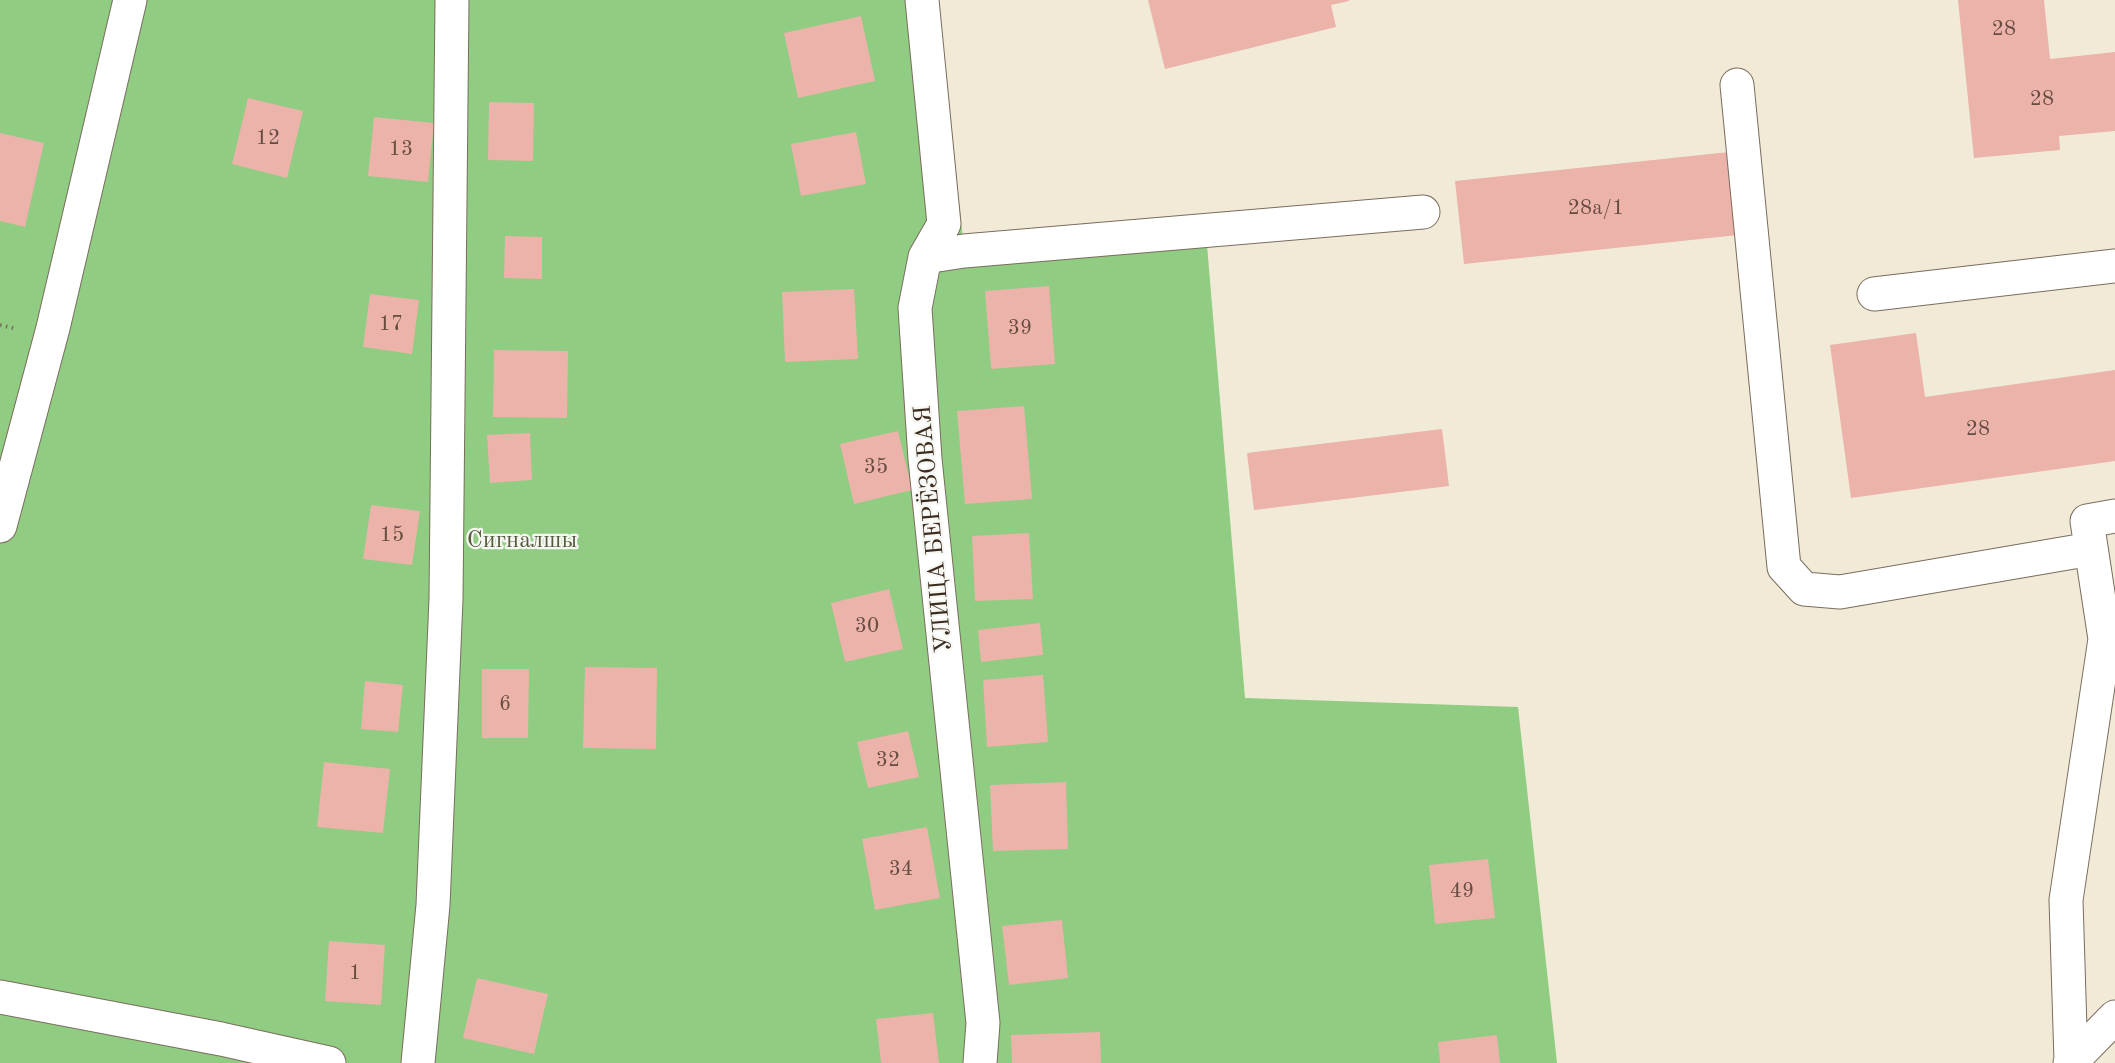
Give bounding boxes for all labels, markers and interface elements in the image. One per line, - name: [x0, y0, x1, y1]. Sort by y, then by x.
- house number: 28: [1992, 16, 2016, 42]
- house number: 28: [2030, 86, 2054, 112]
- house number: 12: [256, 125, 280, 151]
- house number: 13: [389, 136, 413, 162]
- house number: 28а/1: [1568, 195, 1624, 221]
- house number: 17: [379, 311, 403, 337]
- house number: 39: [1008, 315, 1032, 341]
- street label: УЛИЦА БЕРЁЗОВАЯ: [909, 404, 959, 654]
- house number: 28: [1966, 416, 1990, 442]
- house number: 35: [864, 454, 888, 480]
- house number: 15: [380, 522, 404, 548]
- park label: Сигналшы: [467, 527, 577, 555]
- house number: 30: [855, 613, 879, 639]
- house number: 6: [499, 691, 511, 717]
- house number: 32: [876, 747, 900, 773]
- house number: 34: [889, 856, 913, 882]
- house number: 49: [1450, 878, 1474, 904]
- house number: 1: [349, 960, 361, 986]

